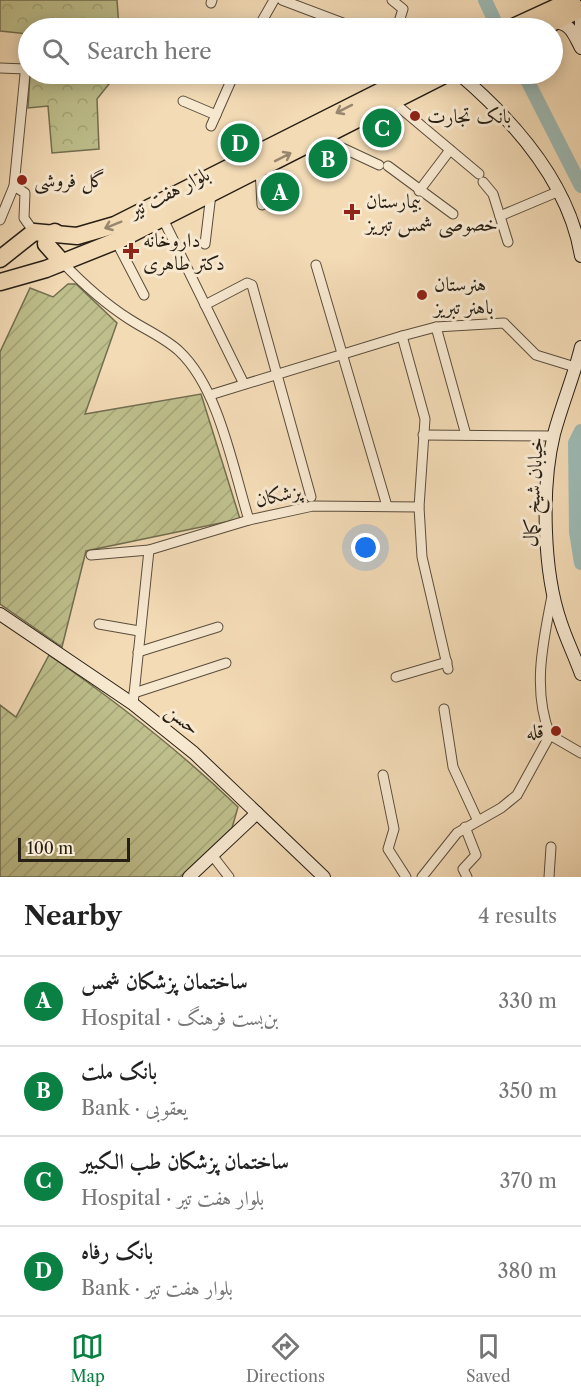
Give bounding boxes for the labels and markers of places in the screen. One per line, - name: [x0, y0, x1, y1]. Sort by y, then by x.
- place label: بانک تجارت: [427, 104, 511, 128]
- pin: C: [362, 106, 401, 150]
- marker: بانک تجارت: [408, 109, 422, 123]
- pin: D: [220, 120, 260, 166]
- pin: B: [308, 136, 348, 182]
- place label: گل فروشی: [34, 168, 105, 195]
- pin: A: [260, 170, 300, 214]
- marker: گل فروشی: [15, 173, 29, 187]
- place label: بیمارستان خصوصی شمس تبریز: [364, 189, 498, 239]
- marker: بیمارستان خصوصی شمس تبریز: [343, 203, 361, 221]
- place label: داروخانه دکتر طاهری: [143, 228, 225, 276]
- marker: داروخانه دکتر طاهری: [124, 244, 138, 258]
- place label: هنرستان باهنر تبریز: [432, 272, 494, 320]
- marker: هنرستان باهنر تبریز: [415, 288, 429, 302]
- place label: قله: [526, 719, 544, 743]
- marker: قله: [549, 724, 563, 738]

